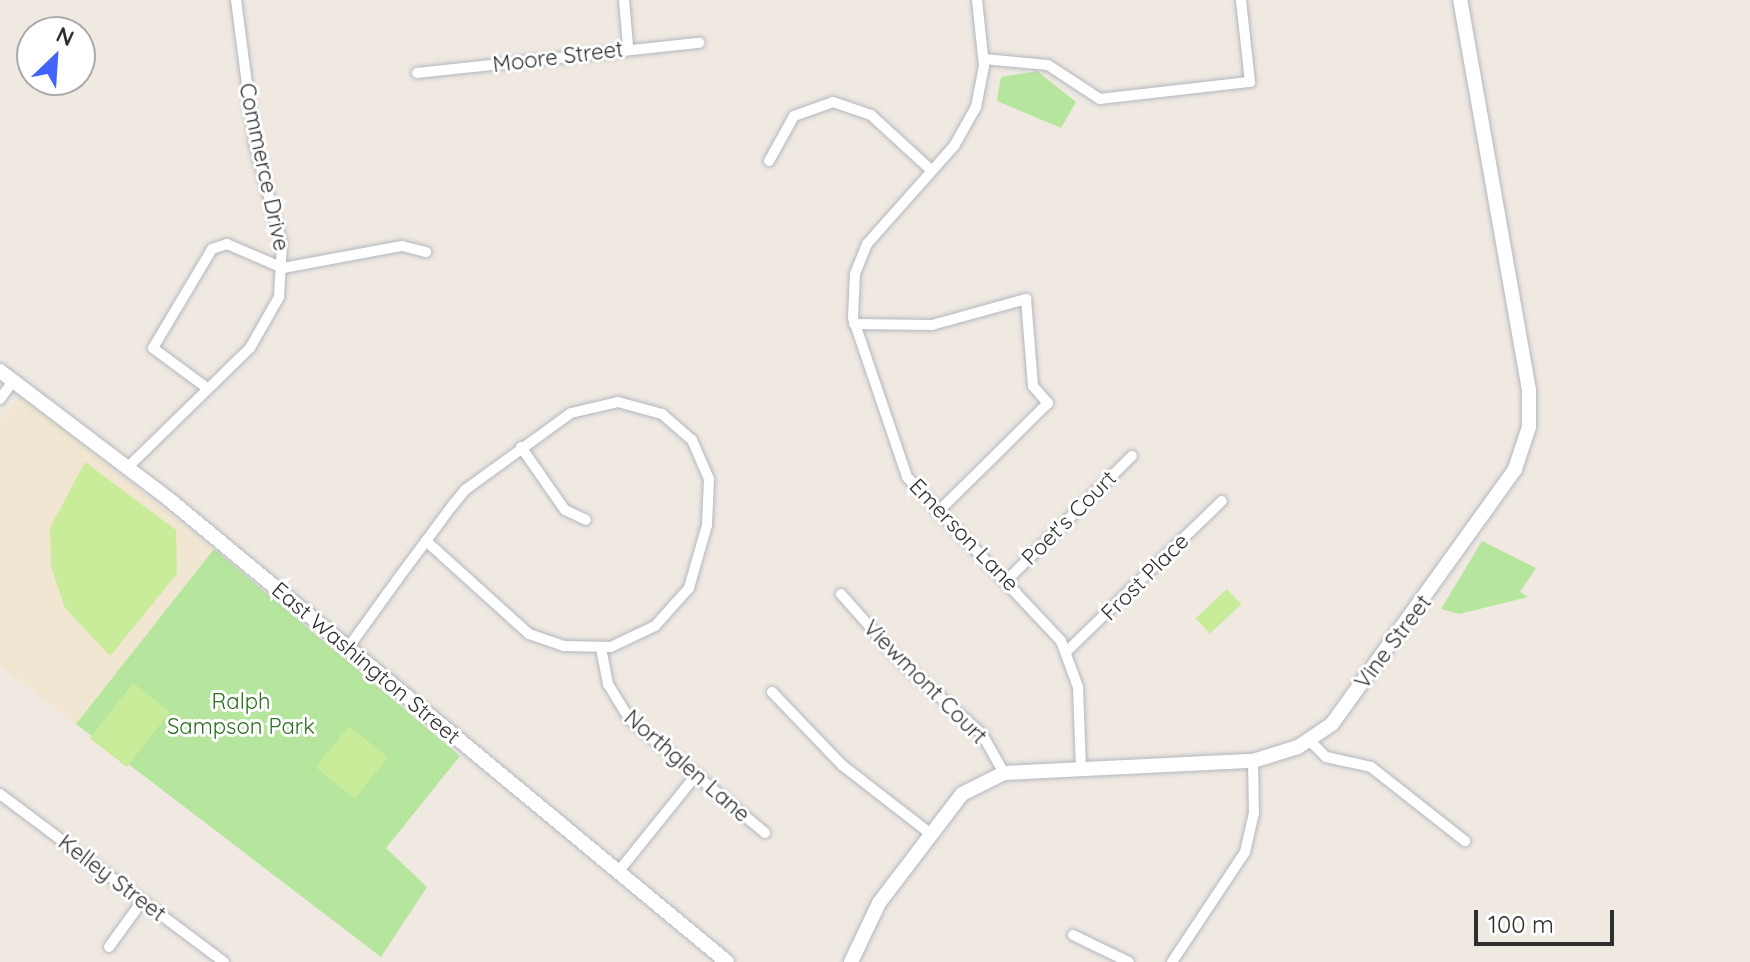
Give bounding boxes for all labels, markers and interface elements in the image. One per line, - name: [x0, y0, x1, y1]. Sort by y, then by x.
- north arrow: [16, 16, 96, 96]
- text: N: [52, 20, 79, 52]
- street label: Moore Street: [491, 36, 625, 78]
- street label: Commerce Drive: [233, 81, 295, 253]
- street label: Poet's Court: [1016, 465, 1122, 571]
- street label: Emerson Lane: [904, 473, 1024, 597]
- street label: Frost Place: [1096, 528, 1194, 626]
- street label: East Washington Street: [267, 577, 465, 749]
- street label: Vine Street: [1349, 590, 1437, 694]
- street label: Viewmont Court: [858, 615, 992, 749]
- park label: Ralph Sampson Park: [167, 688, 315, 740]
- street label: Northglen Lane: [619, 704, 755, 828]
- street label: Kelley Street: [53, 829, 171, 927]
- scale bar: [1478, 894, 1618, 944]
- text: 100 m: [1488, 909, 1554, 939]

